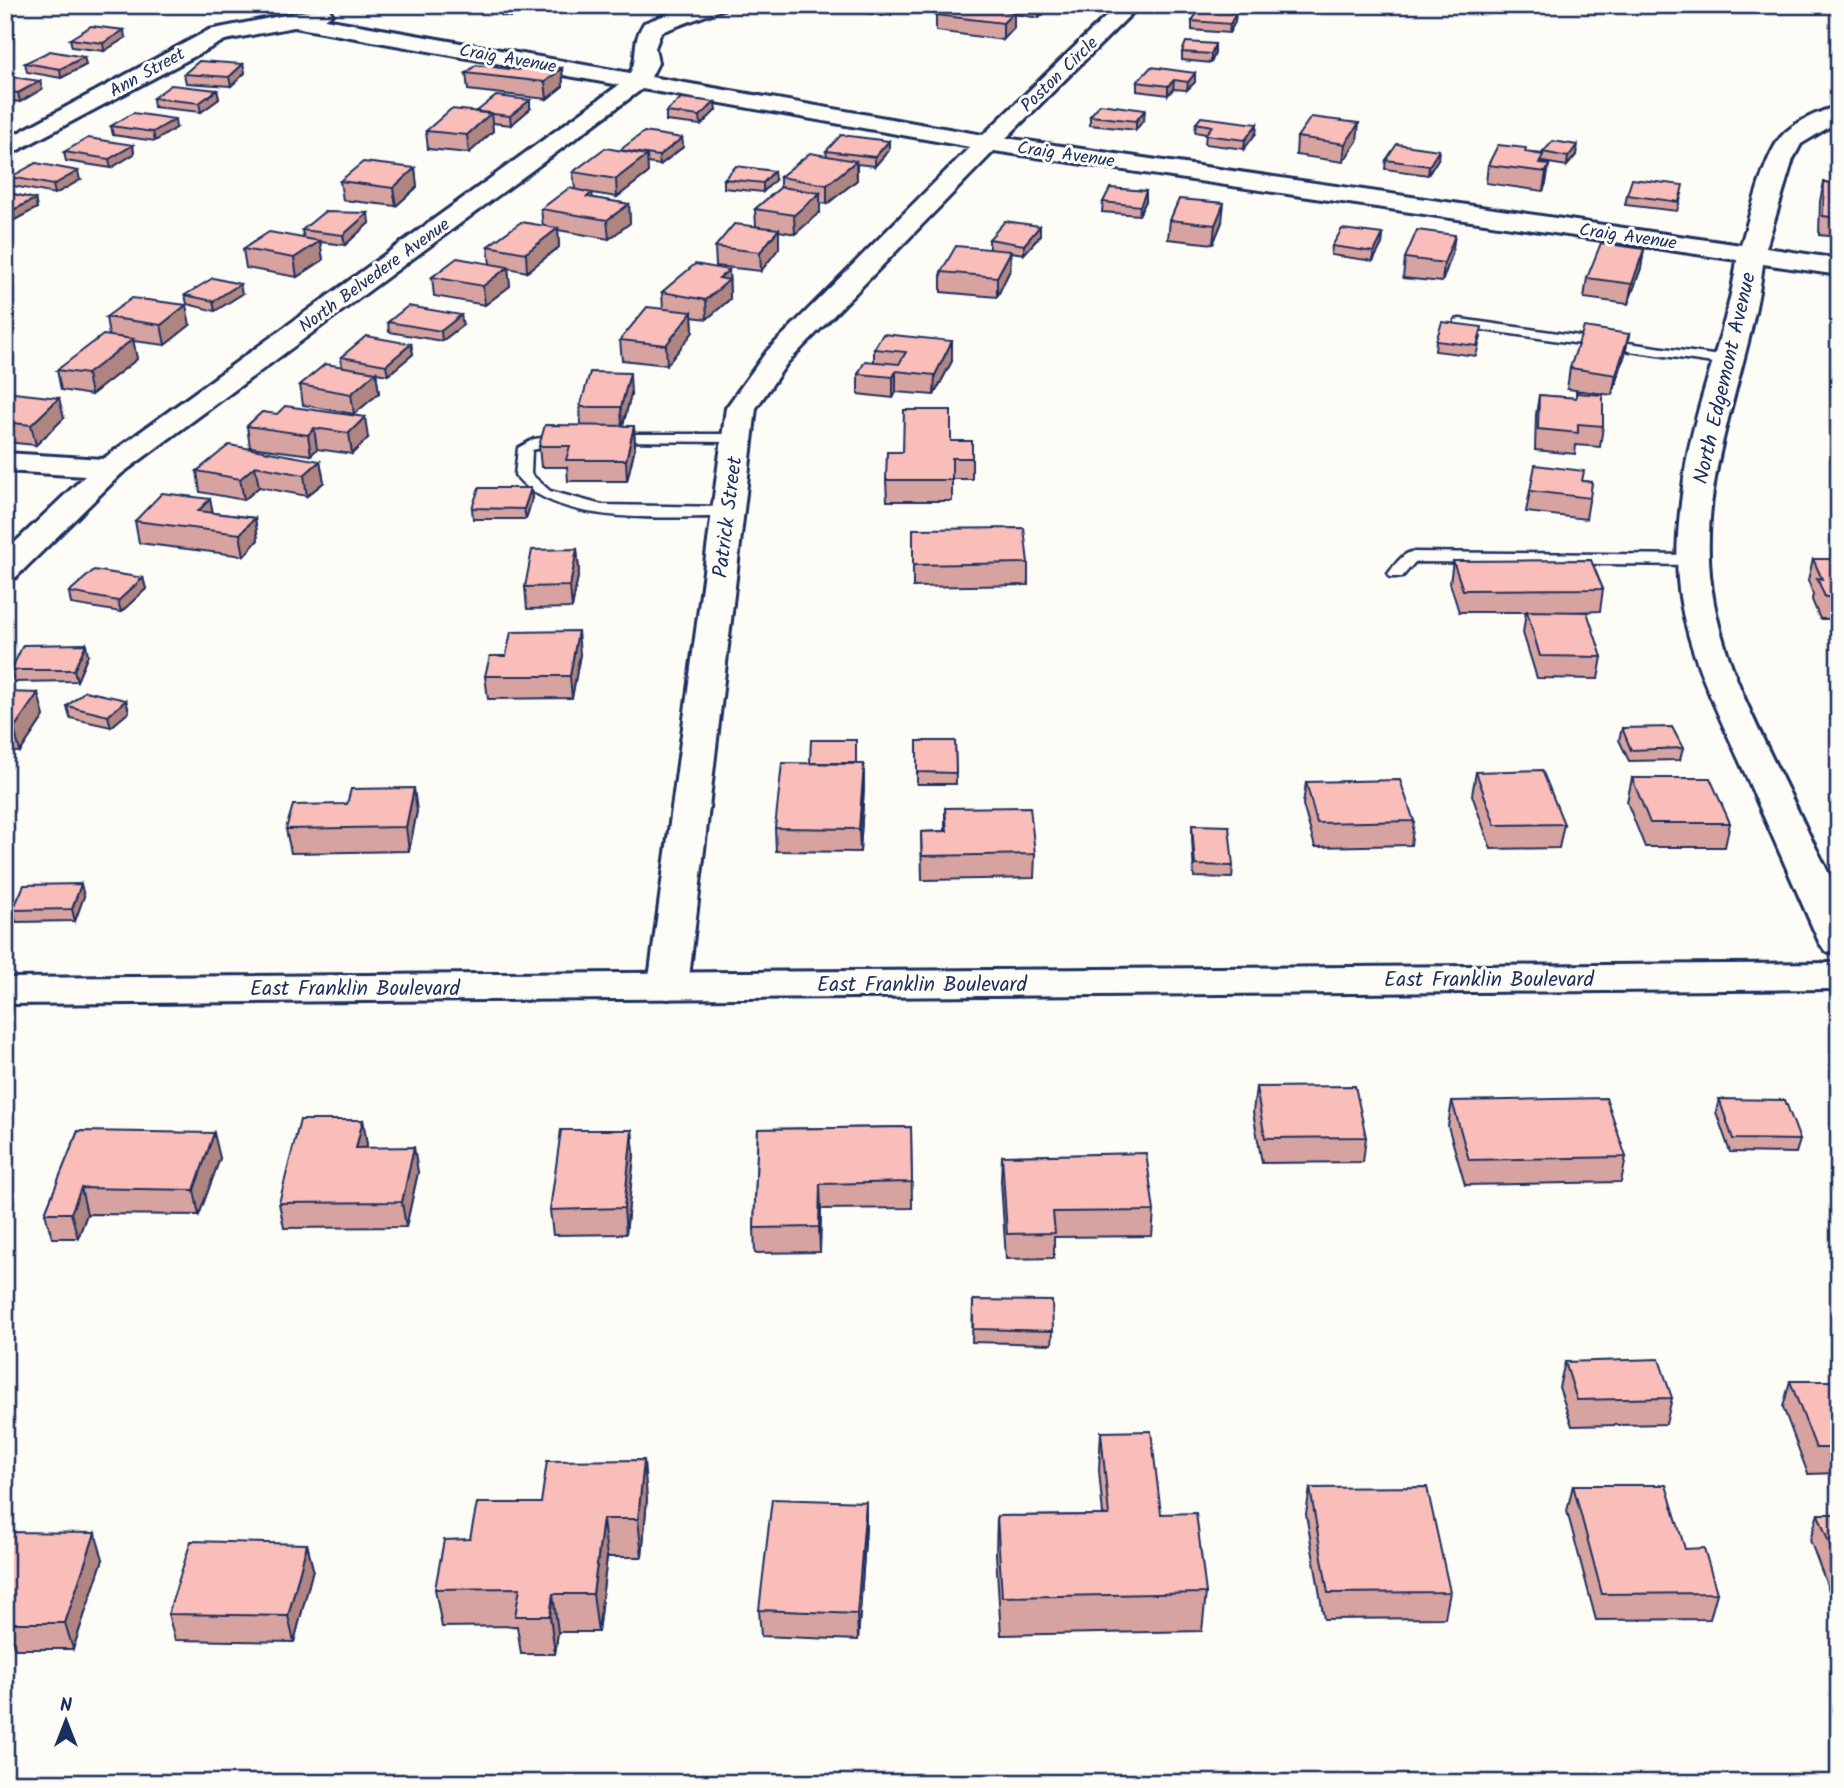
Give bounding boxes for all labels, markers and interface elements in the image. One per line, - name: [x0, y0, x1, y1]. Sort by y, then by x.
- street label: Poston Circle: [1014, 30, 1106, 120]
- street label: Craig Avenue: [457, 37, 559, 82]
- street label: Ann Street: [104, 40, 192, 106]
- street label: Craig Avenue: [1015, 134, 1116, 177]
- street label: North Belvedere Avenue: [293, 211, 457, 341]
- street label: Craig Avenue: [1577, 216, 1678, 259]
- street label: North Edgemont Avenue: [1685, 269, 1766, 488]
- street label: Patrick Street: [705, 454, 752, 580]
- street label: East Franklin Boulevard: [1384, 964, 1594, 997]
- street label: East Franklin Boulevard: [817, 969, 1027, 1002]
- street label: East Franklin Boulevard: [250, 973, 460, 1006]
- north arrow: [32, 1686, 102, 1756]
- text: N: [60, 1691, 72, 1721]

